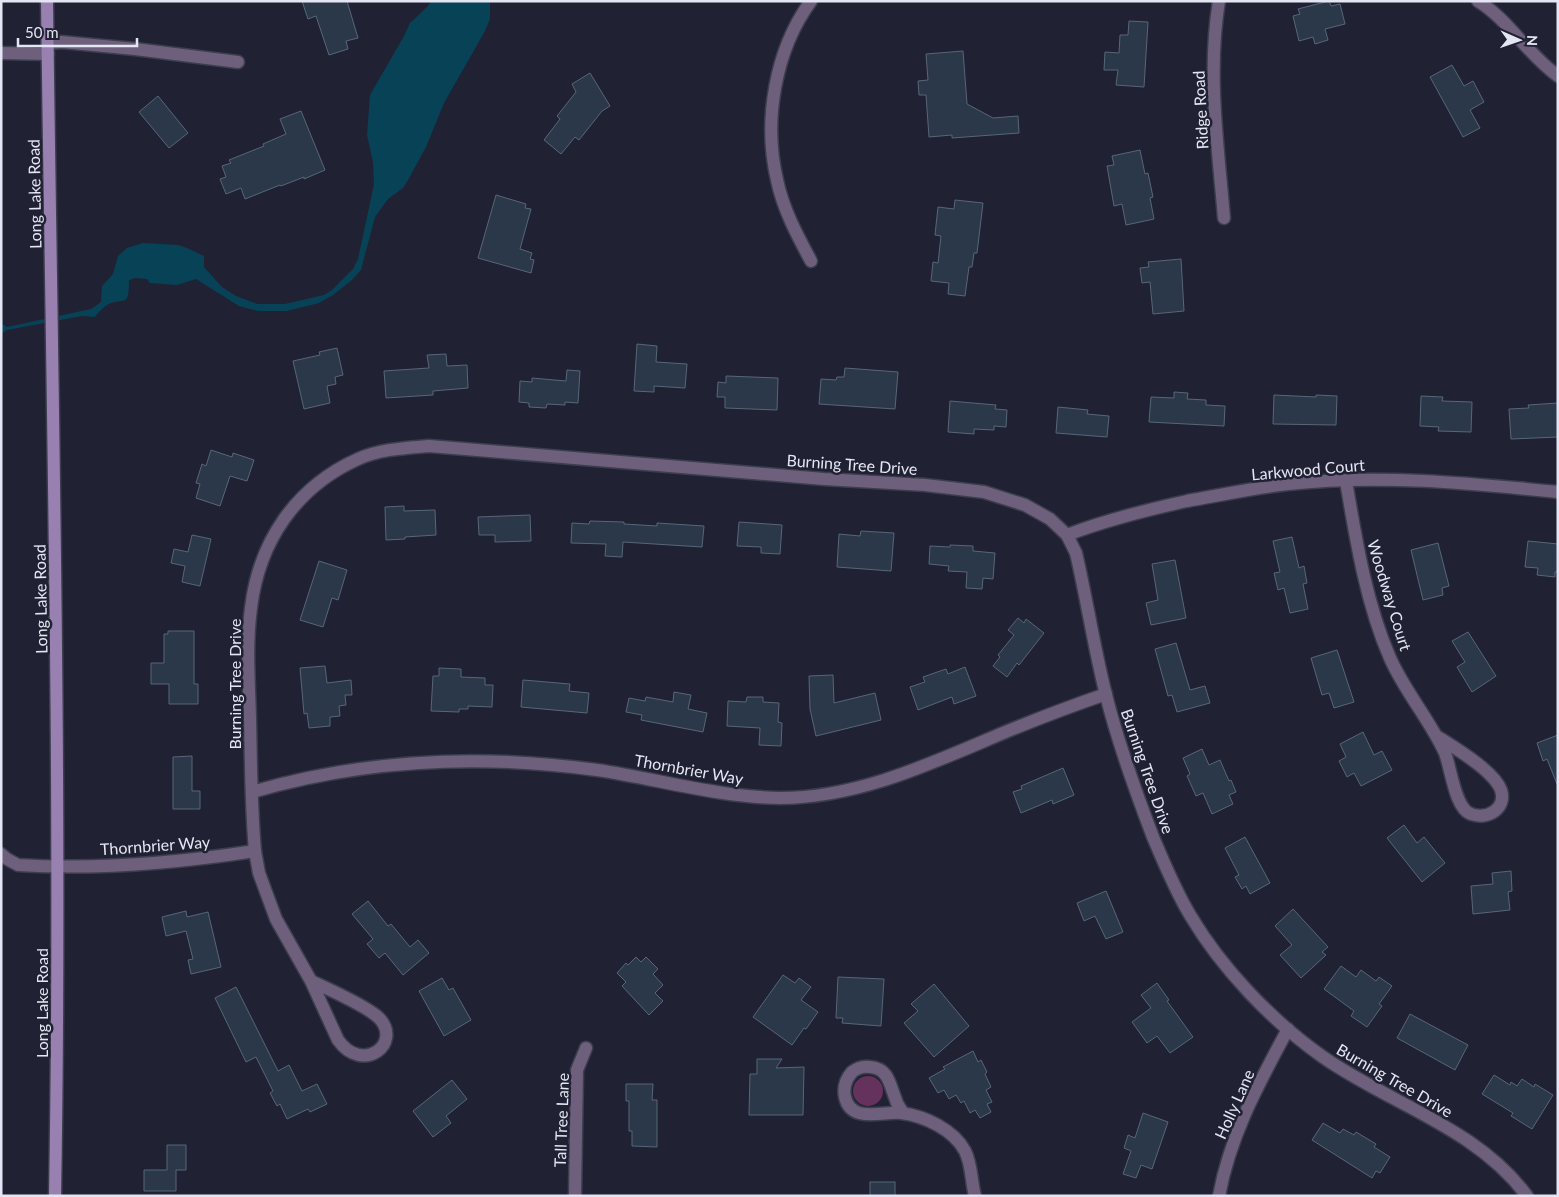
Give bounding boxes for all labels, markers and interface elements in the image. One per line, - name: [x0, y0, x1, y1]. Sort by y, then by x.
- scale bar: [18, 15, 136, 47]
- north arrow: [1494, 15, 1544, 65]
- text: 50 m: [25, 23, 59, 41]
- text: N: [1524, 35, 1541, 46]
- street label: Ridge Road: [1188, 70, 1212, 150]
- street label: Long Lake Road: [24, 139, 44, 249]
- street label: Burning Tree Drive: [786, 450, 918, 478]
- street label: Larkwood Court: [1250, 455, 1366, 483]
- street label: Woodway Court: [1364, 537, 1416, 653]
- street label: Long Lake Road: [30, 544, 50, 654]
- street label: Burning Tree Drive: [225, 619, 244, 749]
- street label: Burning Tree Drive: [1118, 706, 1178, 836]
- street label: Thornbrier Way: [633, 750, 746, 788]
- street label: Thornbrier Way: [99, 832, 211, 858]
- street label: Long Lake Road: [32, 948, 51, 1058]
- street label: Burning Tree Drive: [1334, 1039, 1456, 1121]
- street label: Holly Lane: [1210, 1066, 1258, 1142]
- street label: Tall Tree Lane: [550, 1072, 572, 1168]

